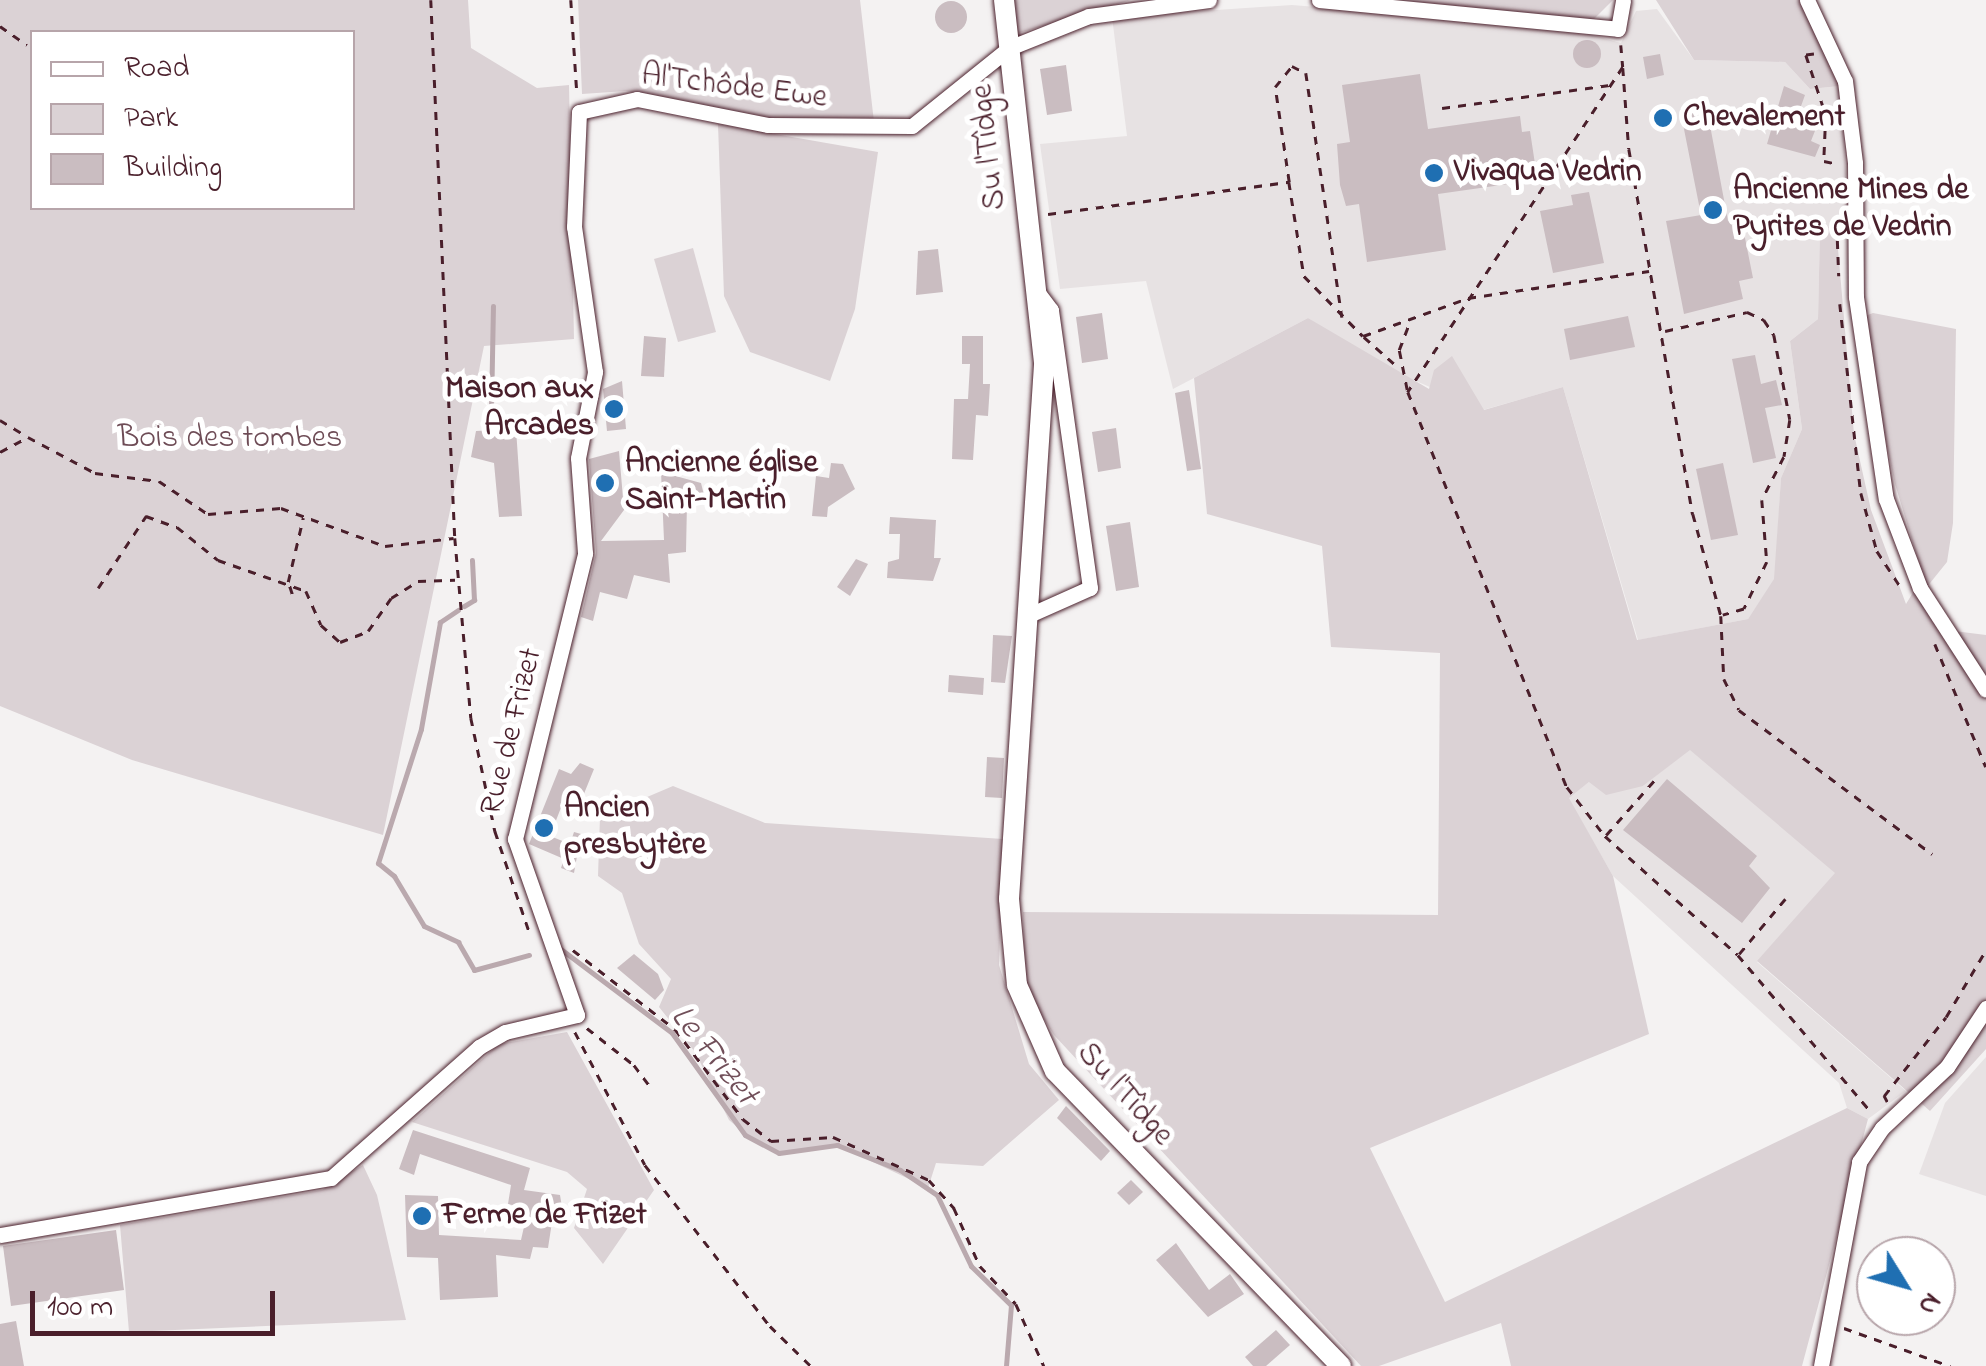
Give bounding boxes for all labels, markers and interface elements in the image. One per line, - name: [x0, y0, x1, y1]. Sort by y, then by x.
- legend: [30, 30, 355, 210]
- text: Road: [124, 47, 189, 91]
- street label: Al'Tchôde Ewe: [639, 58, 829, 118]
- street label: Su l'Tîdge: [964, 82, 1016, 212]
- text: Park: [124, 97, 178, 141]
- place label: Chevalement: [1683, 99, 1845, 137]
- marker: Chevalement: [1652, 107, 1674, 129]
- text: Building: [124, 147, 222, 191]
- place label: Vivaqua Vedrin: [1454, 154, 1642, 192]
- marker: Vivaqua Vedrin: [1423, 162, 1445, 184]
- place label: Ancienne Mines de Pyrites de Vedrin: [1733, 173, 1969, 248]
- marker: Ancienne Mines de Pyrites de Vedrin: [1702, 199, 1724, 221]
- place label: Maison aux Arcades: [445, 372, 594, 447]
- marker: Maison aux Arcades: [603, 398, 625, 420]
- park label: Bois des tombes: [118, 420, 342, 458]
- place label: Ancienne église Saint-Martin: [625, 446, 818, 521]
- marker: Ancienne église Saint-Martin: [594, 472, 616, 494]
- street label: Rue de Frizet: [474, 644, 552, 820]
- place label: Ancien presbytère: [564, 791, 706, 866]
- marker: Ancien presbytère: [533, 817, 555, 839]
- water label: Le Frizet: [660, 998, 766, 1114]
- street label: Su l'Tîdge: [1067, 1035, 1181, 1155]
- place label: Ferme de Frizet: [442, 1197, 647, 1235]
- marker: Ferme de Frizet: [411, 1205, 433, 1227]
- north arrow: [1856, 1236, 1956, 1336]
- scale bar: [35, 1271, 280, 1333]
- text: N: [1907, 1283, 1951, 1323]
- text: 100 m: [47, 1286, 113, 1330]

